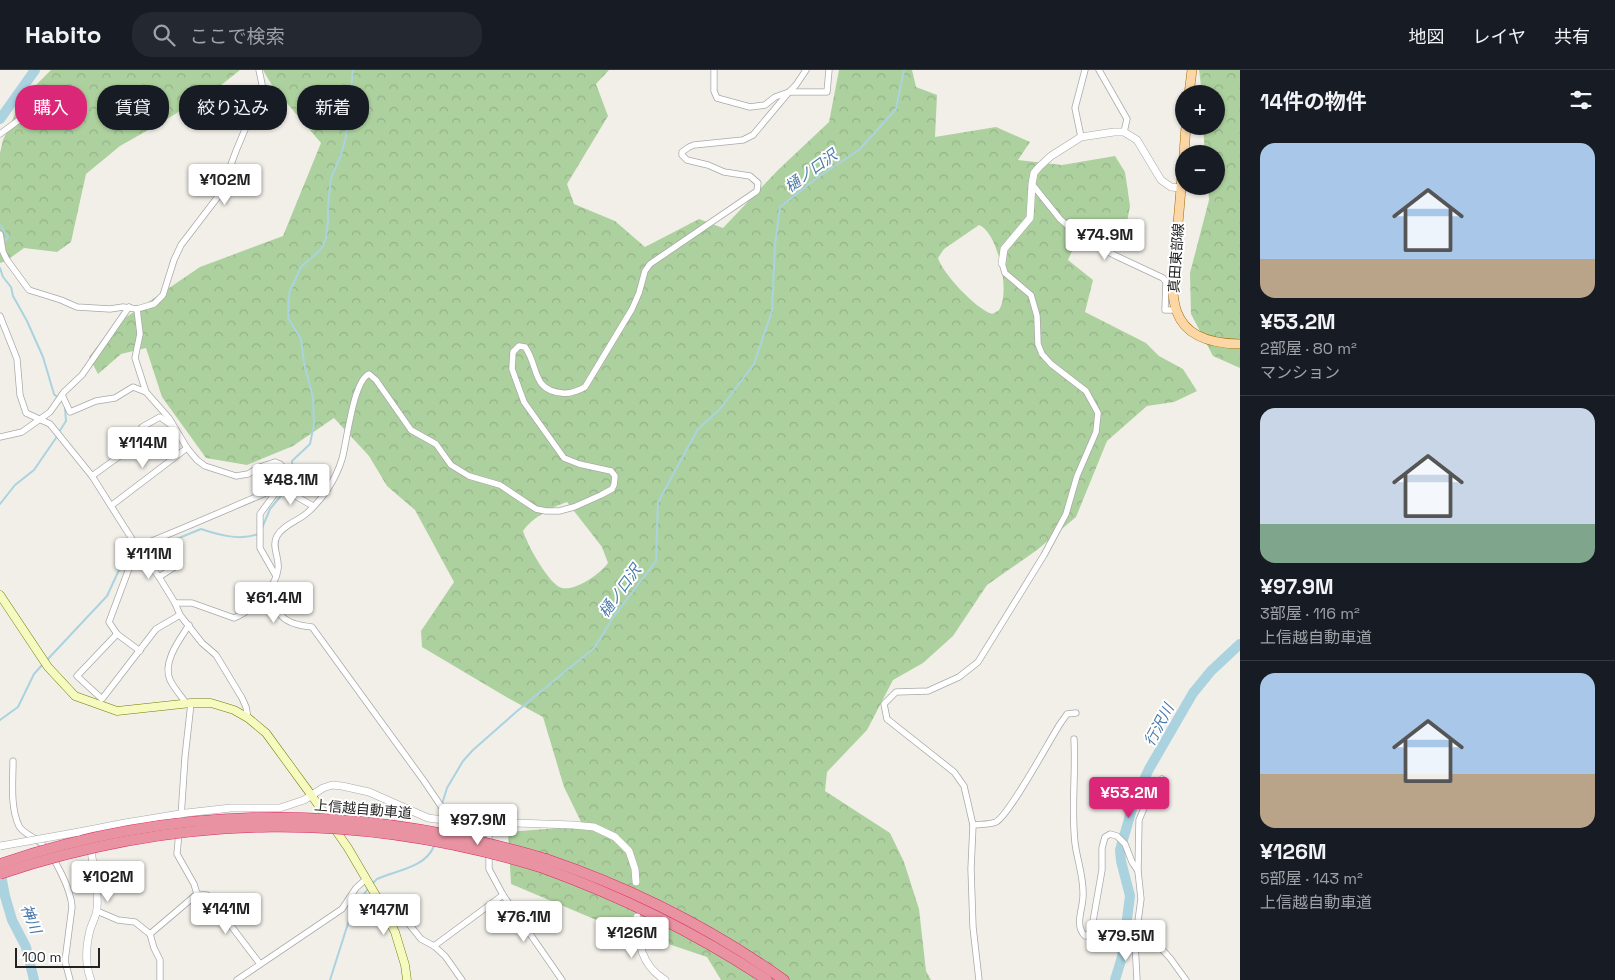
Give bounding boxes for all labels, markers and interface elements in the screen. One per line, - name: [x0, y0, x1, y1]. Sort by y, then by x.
- search box: [132, 12, 482, 57]
- text: Habito: [25, 19, 102, 50]
- icon: search: [150, 21, 178, 49]
- text: ここで検索: [190, 24, 285, 49]
- text: 地図: [1409, 25, 1445, 48]
- text: レイヤ: [1473, 25, 1526, 48]
- text: 共有: [1554, 25, 1590, 48]
- chip: 購入: [15, 85, 87, 130]
- chip: 賃貸: [97, 85, 169, 130]
- chip: 絞り込み: [179, 85, 287, 130]
- chip: 新着: [297, 85, 369, 130]
- map controls: [1175, 85, 1225, 195]
- button: +: [1175, 85, 1225, 135]
- icon: filters: [1567, 86, 1595, 114]
- text: 14件の物件: [1260, 88, 1367, 115]
- water label: 樋ノ口沢: [781, 144, 842, 196]
- button: −: [1175, 145, 1225, 195]
- pin: ¥102M: [190, 164, 260, 206]
- text: ¥102M: [199, 169, 251, 190]
- icon: home: [1383, 175, 1473, 265]
- pin: ¥74.9M: [1064, 218, 1146, 261]
- street label: 真田東部線: [1165, 222, 1187, 294]
- text: ¥74.9M: [1077, 224, 1133, 245]
- text: ¥53.2M: [1260, 308, 1336, 335]
- text: 2部屋 · 80 m²: [1260, 338, 1357, 359]
- text: マンション: [1260, 362, 1340, 383]
- pin: ¥114M: [108, 426, 178, 469]
- text: ¥114M: [119, 432, 167, 453]
- icon: home: [1383, 441, 1473, 531]
- pin: ¥48.1M: [250, 464, 332, 506]
- text: ¥48.1M: [264, 469, 318, 490]
- pin: ¥111M: [114, 538, 184, 580]
- text: ¥111M: [126, 543, 172, 564]
- water label: 樋ノ口沢: [594, 559, 646, 621]
- text: ¥97.9M: [1260, 573, 1334, 600]
- pin: ¥61.4M: [233, 582, 315, 624]
- text: ¥61.4M: [246, 587, 302, 608]
- text: 3部屋 · 116 m²: [1260, 603, 1360, 624]
- text: 上信越自動車道: [1260, 627, 1372, 648]
- water label: 行沢川: [1140, 699, 1178, 749]
- icon: home: [1383, 706, 1473, 796]
- pin: ¥53.2M: [1088, 776, 1170, 819]
- text: ¥53.2M: [1100, 782, 1158, 803]
- street label: 上信越自動車道: [313, 796, 413, 822]
- pin: ¥97.9M: [437, 804, 519, 846]
- text: ¥97.9M: [450, 809, 506, 830]
- text: ¥126M: [1260, 838, 1327, 865]
- pin: ¥102M: [73, 860, 143, 903]
- text: ¥102M: [82, 866, 134, 887]
- text: 5部屋 · 143 m²: [1260, 868, 1363, 889]
- pin: ¥141M: [191, 892, 261, 935]
- text: 上信越自動車道: [1260, 892, 1372, 913]
- pin: ¥147M: [349, 894, 419, 936]
- text: ¥141M: [202, 898, 250, 919]
- text: ¥147M: [359, 899, 409, 920]
- pin: ¥76.1M: [483, 900, 565, 943]
- water label: 神川: [17, 901, 47, 938]
- text: ¥76.1M: [497, 906, 551, 927]
- pin: ¥126M: [597, 916, 667, 959]
- pin: ¥79.5M: [1085, 920, 1167, 962]
- text: ¥126M: [607, 922, 657, 943]
- text: ¥79.5M: [1098, 925, 1155, 946]
- scale bar: [15, 945, 100, 968]
- text: 100 m: [22, 948, 61, 966]

